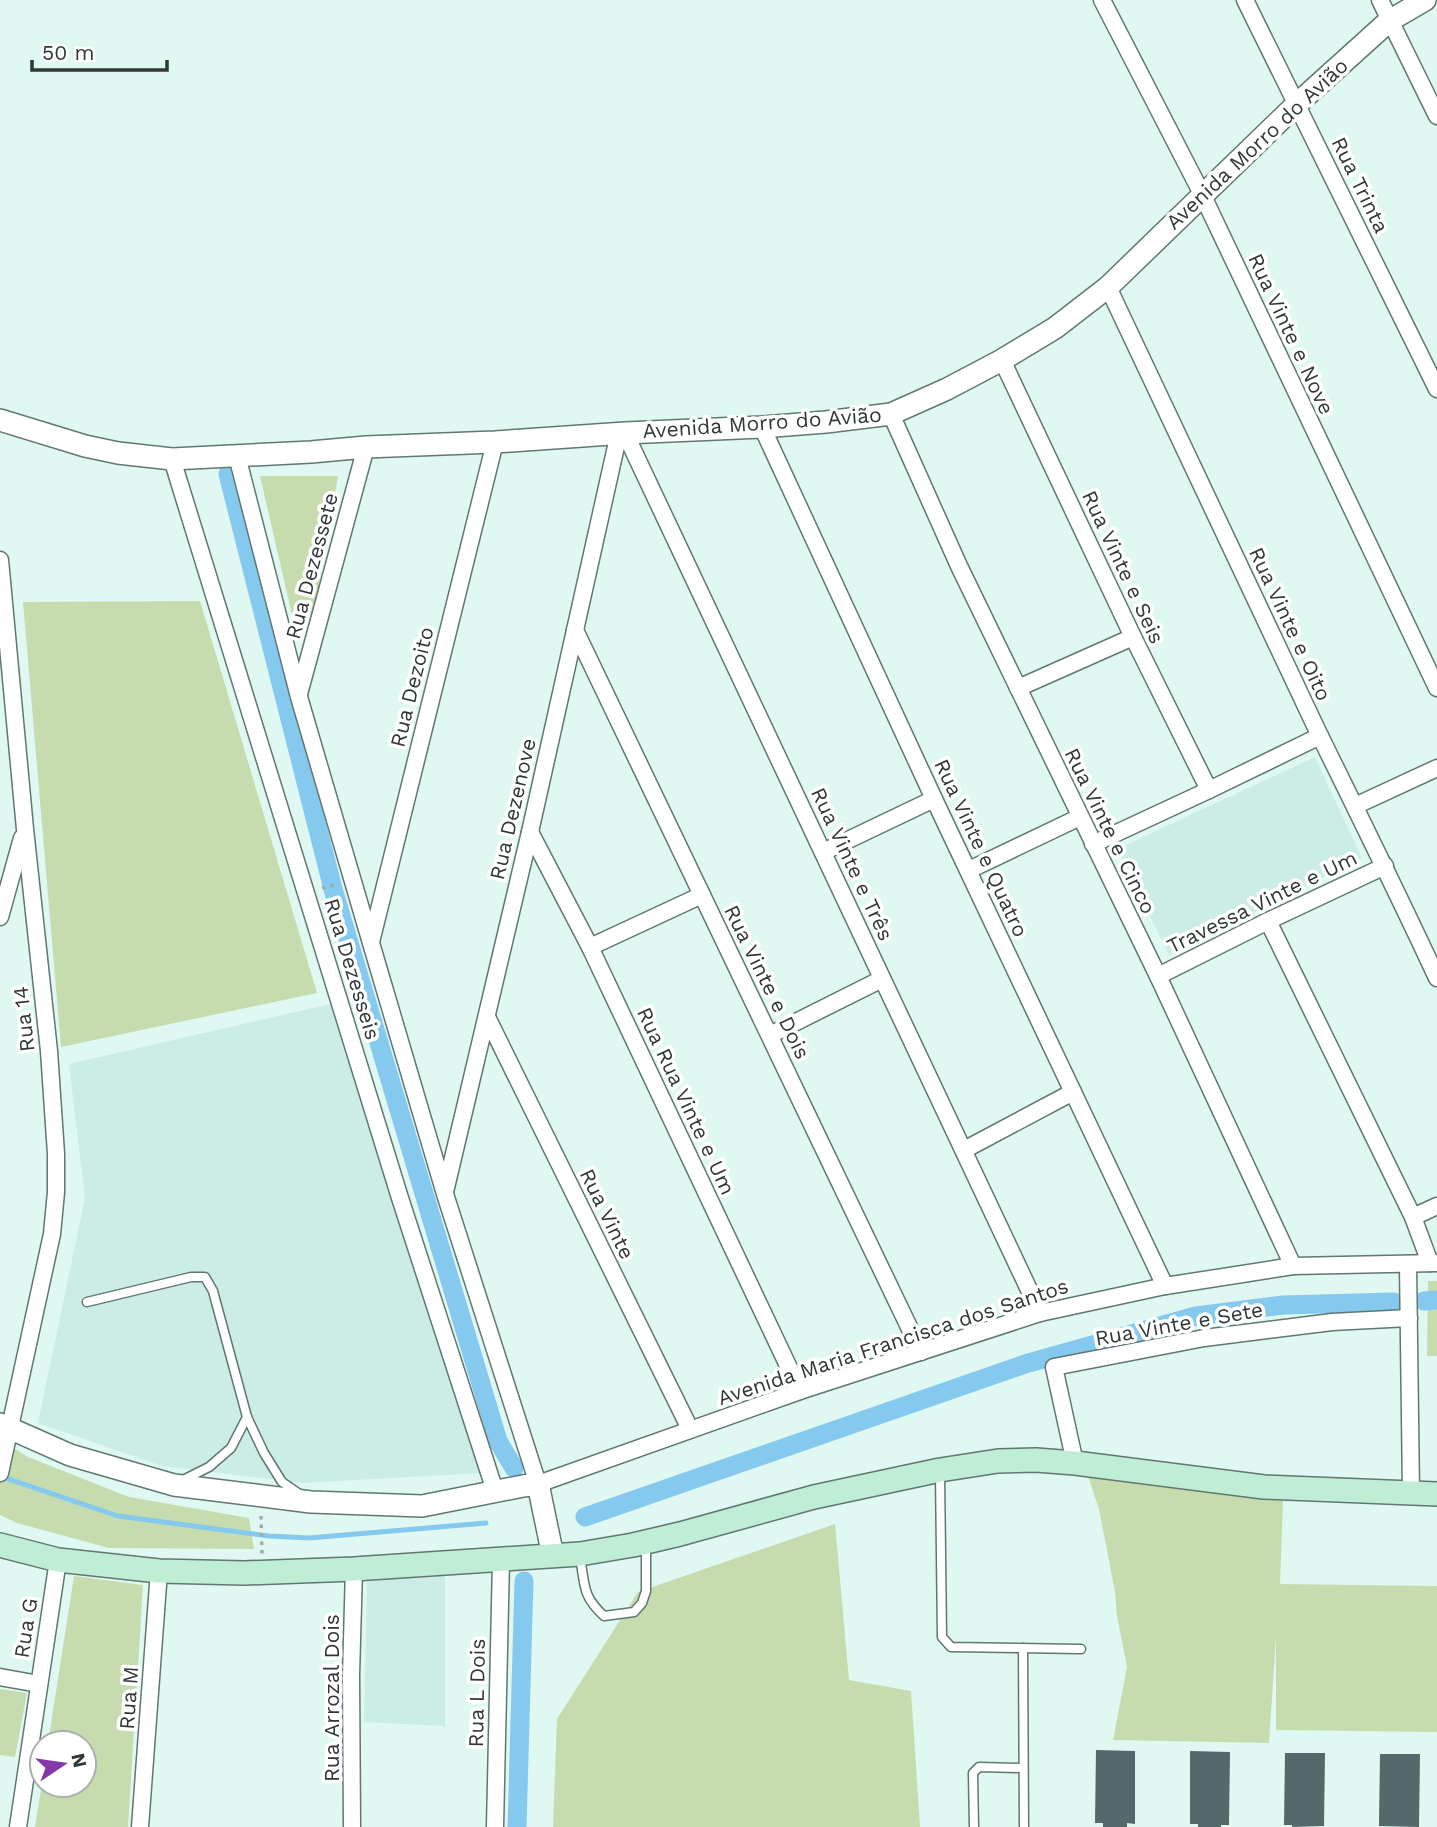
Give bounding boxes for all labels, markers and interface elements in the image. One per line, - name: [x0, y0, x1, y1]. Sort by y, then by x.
- scale bar: [32, 28, 166, 72]
- text: 50 m: [42, 40, 94, 65]
- street label: Avenida Morro do Avião: [1160, 53, 1353, 235]
- street label: Rua Trinta: [1327, 133, 1394, 237]
- street label: Rua Vinte e Nove: [1243, 249, 1340, 418]
- street label: Avenida Morro do Avião: [642, 402, 882, 443]
- street label: Rua Vinte e Seis: [1077, 486, 1170, 647]
- street label: Rua Dezessete: [280, 490, 343, 642]
- street label: Rua Vinte e Oito: [1244, 543, 1337, 705]
- street label: Rua Dezoito: [384, 624, 439, 750]
- street label: Rua Dezenove: [484, 736, 541, 882]
- street label: Rua Vinte e Cinco: [1059, 744, 1161, 918]
- street label: Rua Vinte e Quatro: [929, 755, 1034, 941]
- street label: Rua Vinte e Três: [806, 783, 899, 944]
- street label: Travessa Vinte e Um: [1163, 845, 1361, 958]
- street label: Rua Dezesseis: [319, 895, 386, 1043]
- street label: Rua Vinte e Dois: [719, 901, 816, 1063]
- street label: Rua 14: [8, 985, 39, 1053]
- street label: Rua Rua Vinte e Um: [632, 1003, 741, 1199]
- street label: Rua Vinte: [575, 1164, 640, 1263]
- street label: Avenida Maria Francisca dos Santos: [714, 1273, 1071, 1410]
- street label: Rua Vinte e Sete: [1093, 1296, 1265, 1351]
- street label: Rua G: [8, 1596, 43, 1660]
- street label: Rua Arrozal Dois: [319, 1614, 344, 1782]
- street label: Rua L Dois: [463, 1638, 490, 1748]
- street label: Rua M: [114, 1666, 143, 1730]
- north arrow: [28, 1729, 98, 1799]
- text: N: [66, 1751, 92, 1770]

